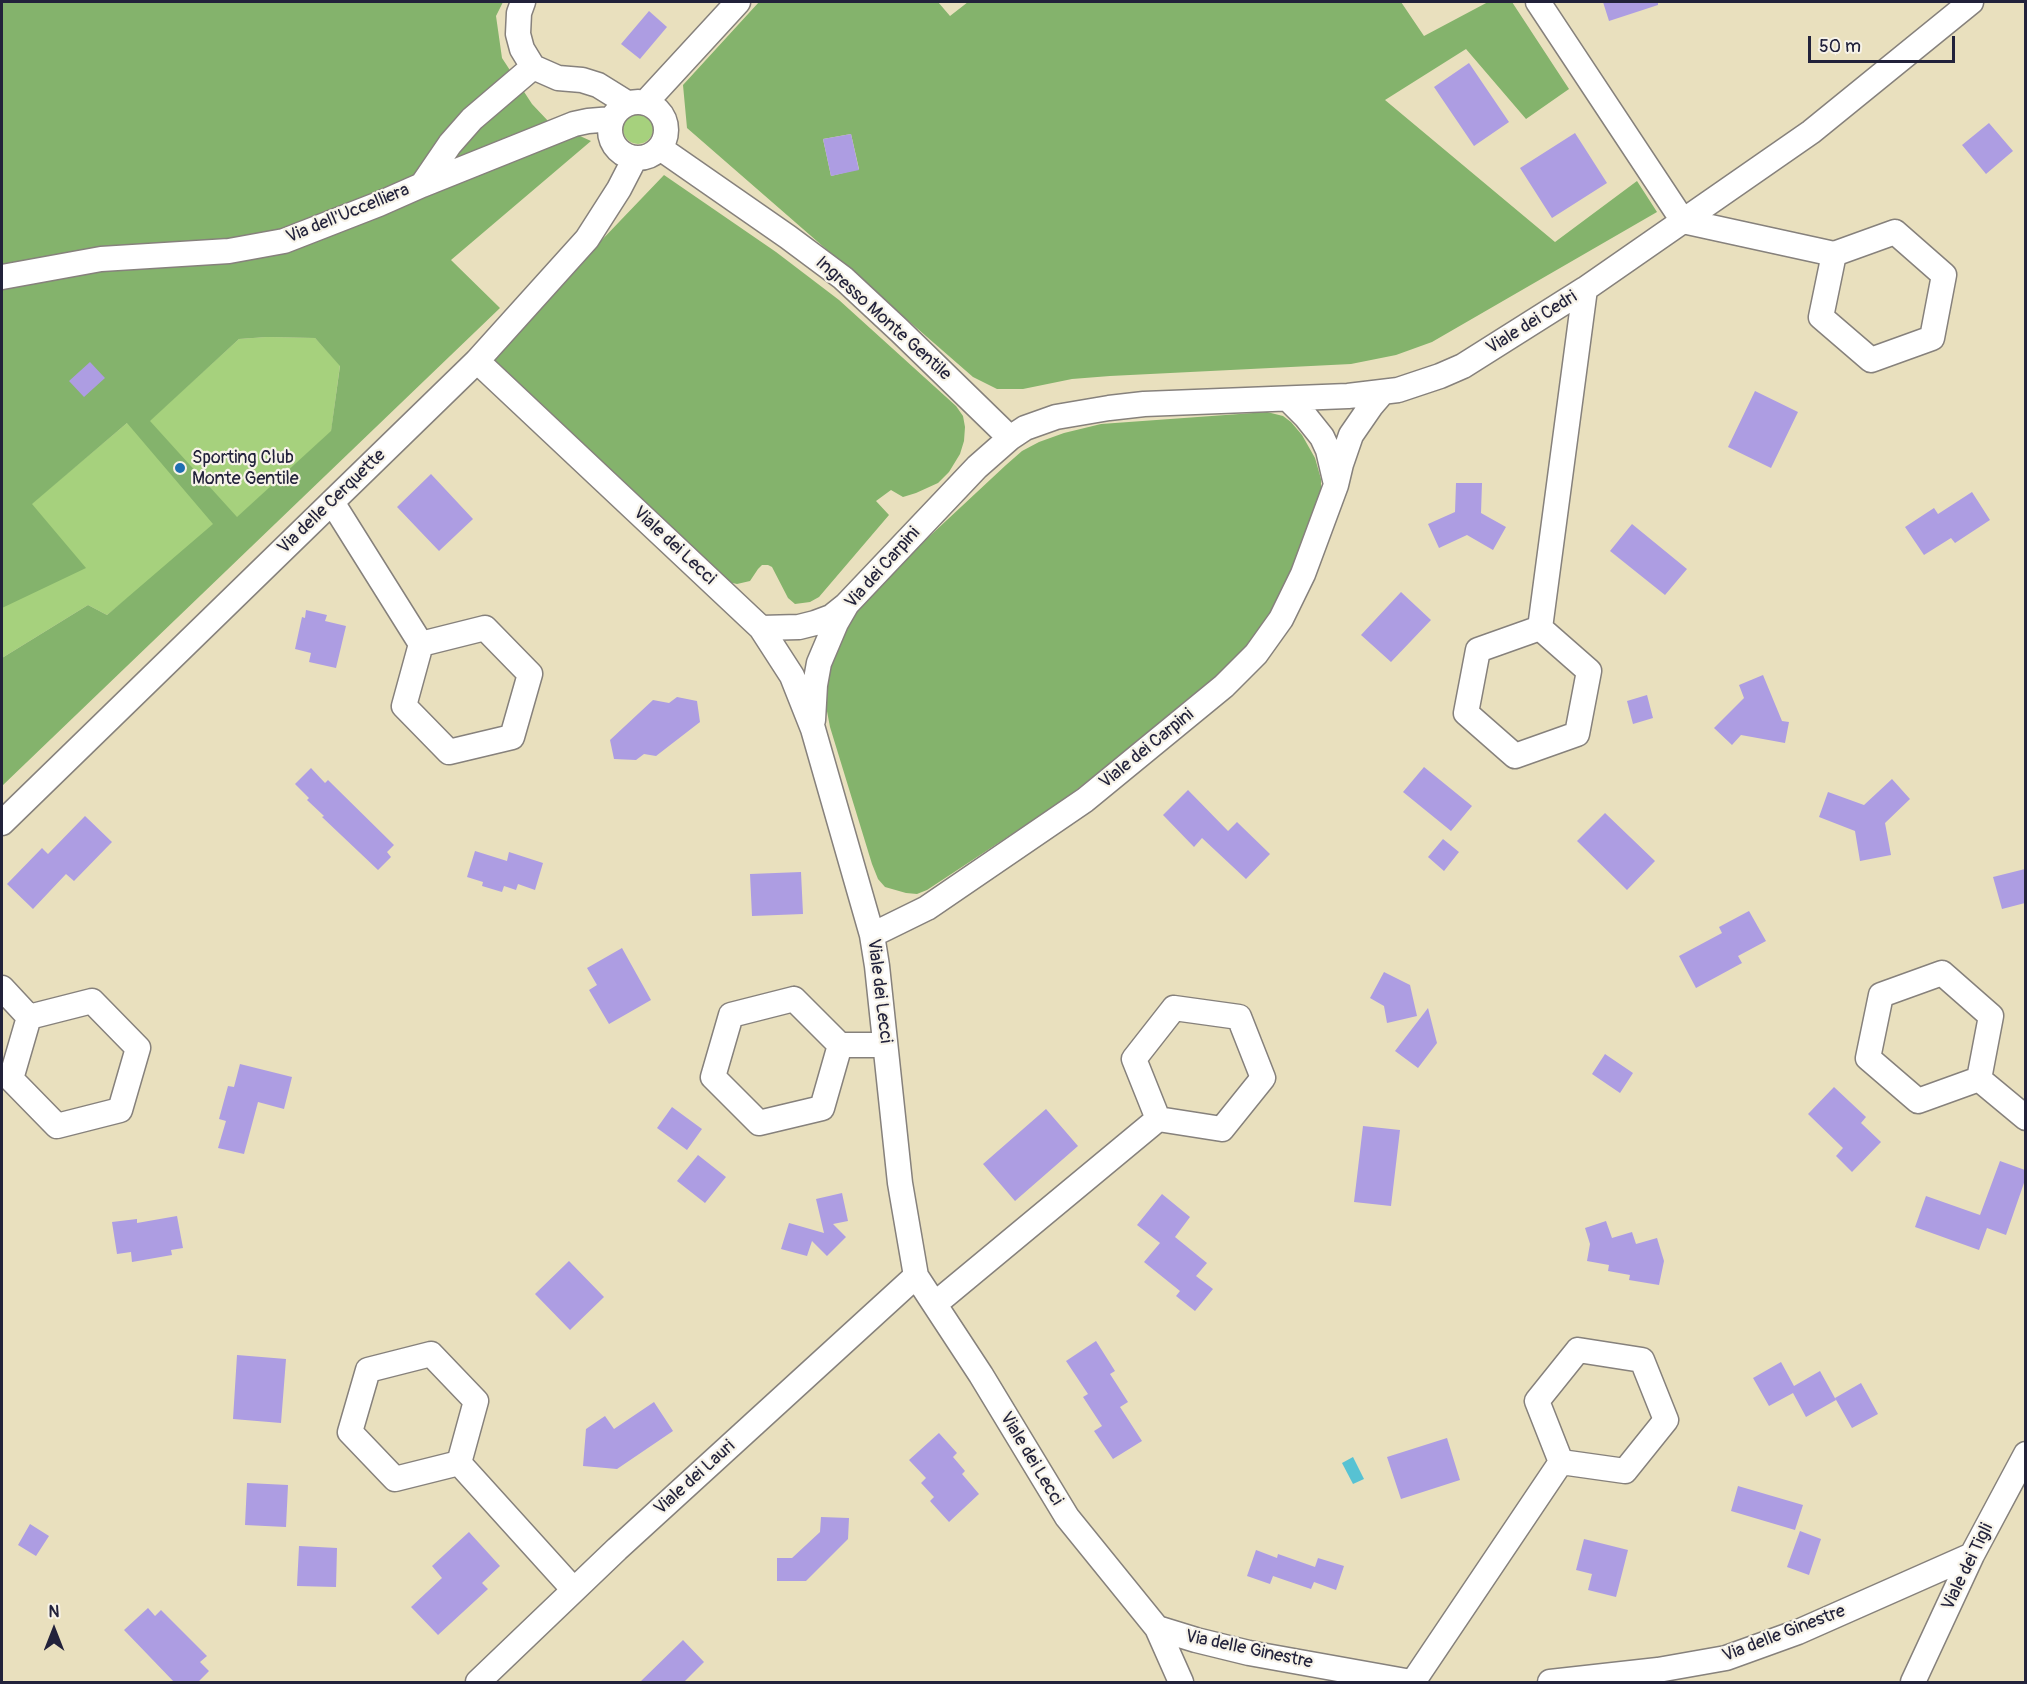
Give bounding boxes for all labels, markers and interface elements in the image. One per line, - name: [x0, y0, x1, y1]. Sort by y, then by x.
- scale bar: [1811, 24, 1958, 62]
- text: 50 m: [1819, 35, 1861, 58]
- street label: Via dell'Uccelliera: [283, 179, 413, 249]
- street label: Ingresso Monte Gentile: [811, 252, 955, 386]
- street label: Viale dei Cedri: [1483, 287, 1581, 359]
- street label: Via delle Cerquette: [274, 445, 390, 559]
- place label: Sporting Club Monte Gentile: [192, 447, 299, 490]
- marker: Sporting Club Monte Gentile: [173, 461, 187, 475]
- street label: Viale dei Lecci: [628, 502, 720, 590]
- street label: Via dei Carpini: [841, 523, 925, 613]
- street label: Viale dei Carpini: [1095, 704, 1199, 794]
- street label: Viale dei Lecci: [862, 938, 896, 1044]
- street label: Viale dei Lecci: [995, 1408, 1067, 1510]
- street label: Viale dei Lauri: [650, 1436, 740, 1520]
- street label: Viale dei Tigli: [1938, 1520, 1998, 1614]
- north arrow: [24, 1600, 84, 1660]
- street label: Via delle Ginestre: [1720, 1601, 1848, 1667]
- text: N: [49, 1602, 59, 1622]
- street label: Via delle Ginestre: [1183, 1626, 1315, 1674]

